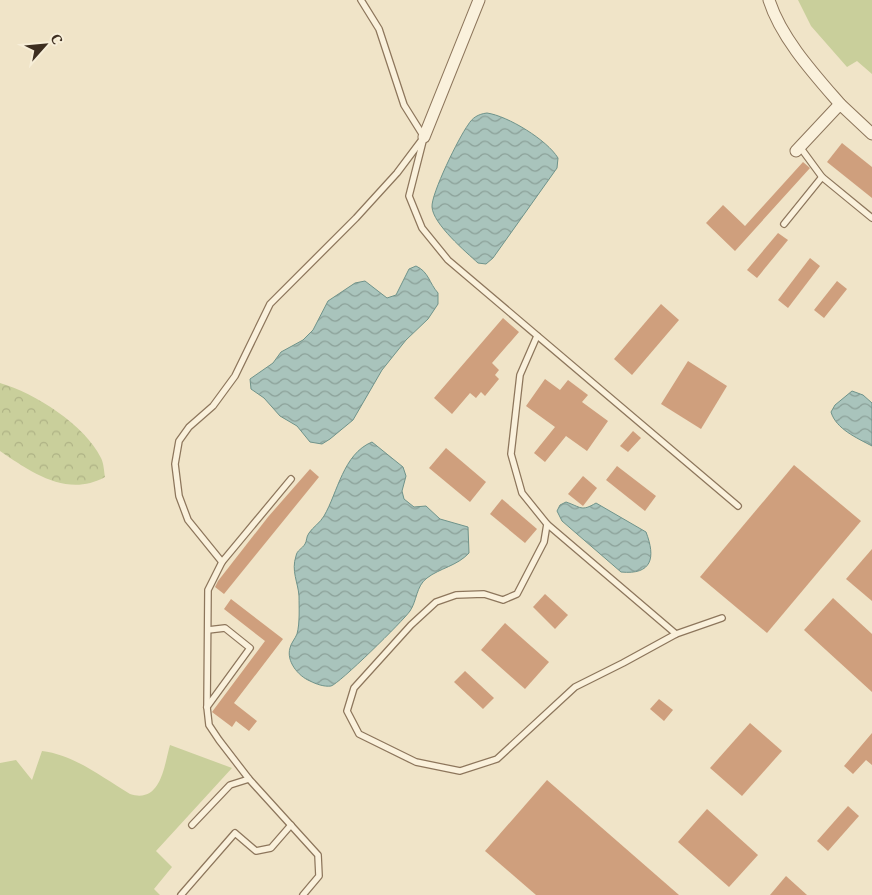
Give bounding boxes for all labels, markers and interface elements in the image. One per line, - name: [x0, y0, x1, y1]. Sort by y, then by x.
- north arrow: [20, 20, 70, 70]
- text: С: [46, 30, 68, 47]

